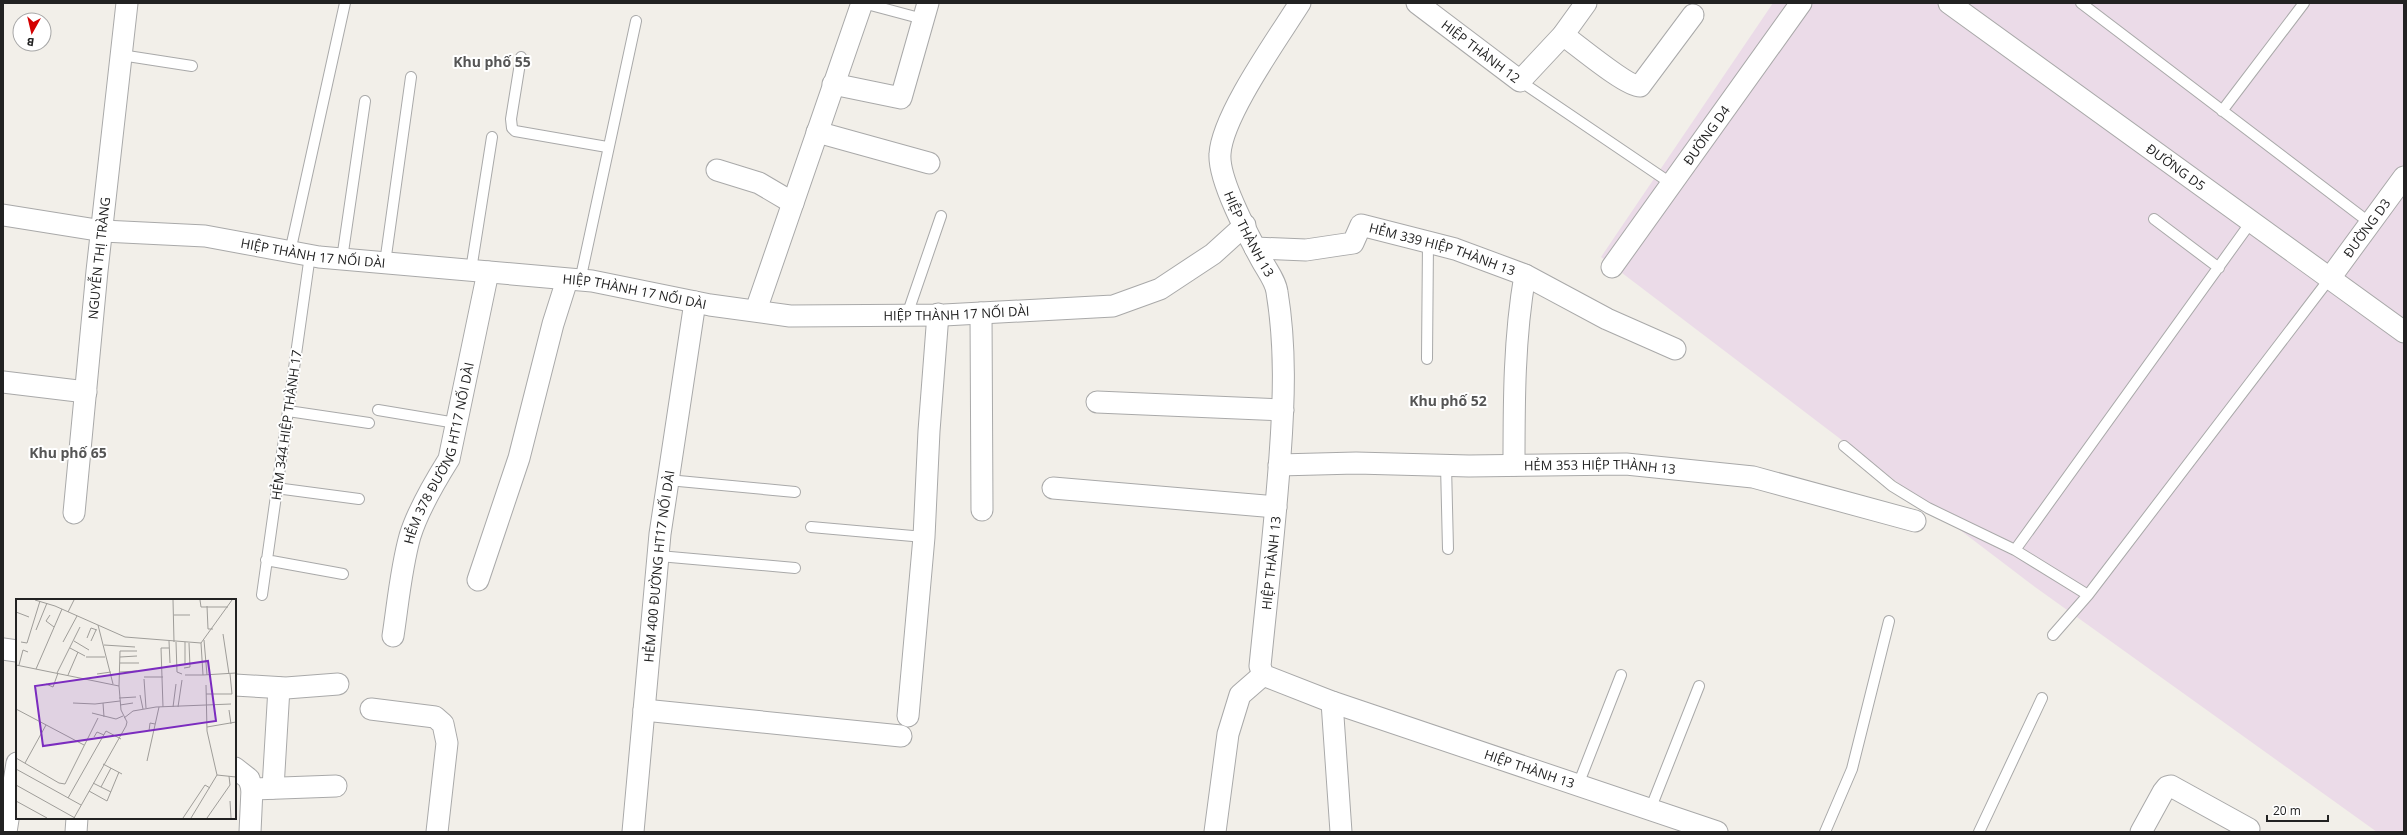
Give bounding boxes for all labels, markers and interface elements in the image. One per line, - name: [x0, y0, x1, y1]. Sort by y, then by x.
- north arrow: [12, 12, 52, 52]
- street label: HIỆP THÀNH 12: [1438, 16, 1524, 87]
- text: B: [26, 34, 35, 50]
- district label: Khu phố 55: [453, 52, 531, 71]
- street label: ĐƯỜNG D4: [1679, 101, 1734, 169]
- street label: ĐƯỜNG D5: [2143, 140, 2209, 195]
- street label: HIỆP THÀNH 13: [1220, 188, 1279, 280]
- street label: ĐƯỜNG D3: [2339, 195, 2394, 261]
- street label: NGUYỄN THỊ TRÀNG: [83, 196, 114, 320]
- street label: HẺM 339 HIỆP THÀNH 13: [1367, 218, 1518, 280]
- street label: HIỆP THÀNH 17 NỐI DÀI: [239, 234, 386, 272]
- street label: HIỆP THÀNH 17 NỐI DÀI: [562, 269, 708, 313]
- street label: HIỆP THÀNH 17 NỐI DÀI: [883, 301, 1030, 324]
- street label: HẺM 344 HIỆP THÀNH 17: [267, 349, 305, 501]
- street label: HẺM 378 ĐƯỜNG HT17 NỐI DÀI: [399, 361, 478, 546]
- district label: Khu phố 52: [1409, 391, 1487, 410]
- district label: Khu phố 65: [29, 443, 107, 462]
- street label: HẺM 353 HIỆP THÀNH 13: [1524, 455, 1677, 478]
- street label: HẺM 400 ĐƯỜNG HT17 NỐI DÀI: [639, 469, 679, 663]
- street label: HIỆP THÀNH 13: [1257, 515, 1285, 611]
- inset map: [16, 599, 236, 819]
- street label: HIỆP THÀNH 13: [1482, 745, 1577, 792]
- scale bar: [2267, 797, 2328, 823]
- text: 20 m: [2273, 802, 2301, 819]

